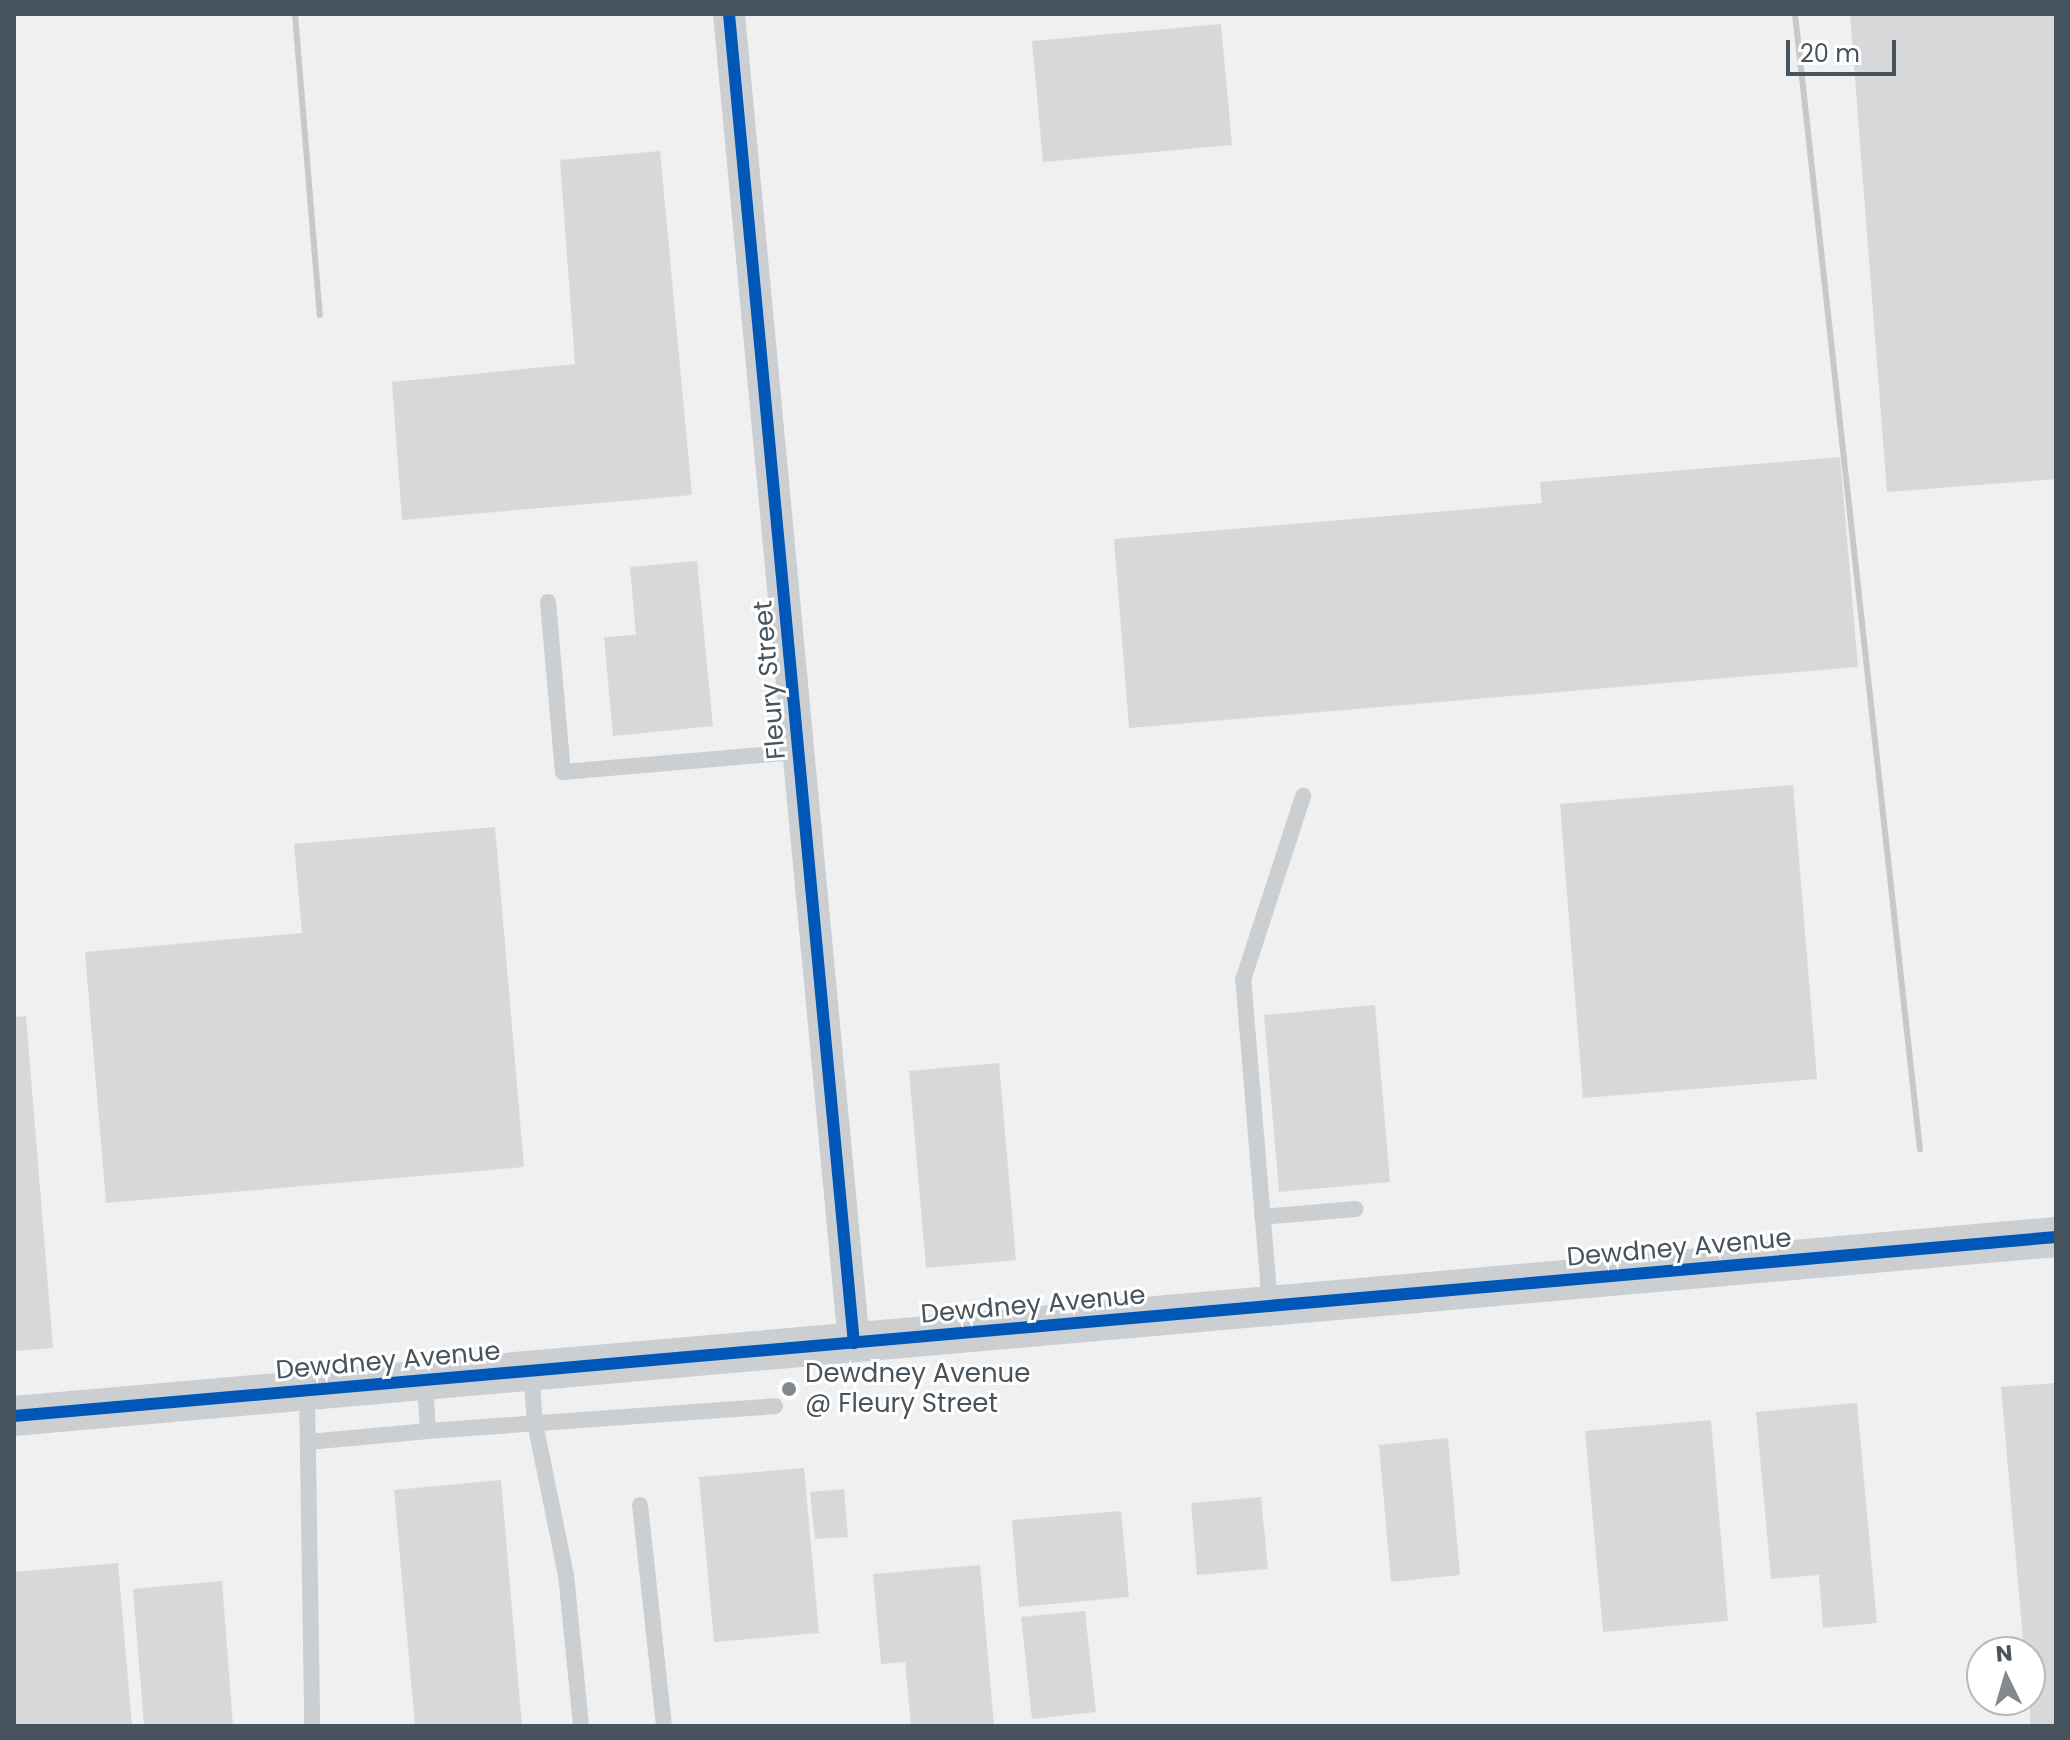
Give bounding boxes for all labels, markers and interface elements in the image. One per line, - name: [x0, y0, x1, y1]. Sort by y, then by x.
- scale bar: [1790, 24, 1900, 74]
- text: 20 m: [1800, 37, 1860, 70]
- street label: Fleury Street: [748, 599, 792, 761]
- street label: Dewdney Avenue: [1565, 1223, 1793, 1273]
- street label: Dewdney Avenue: [919, 1280, 1147, 1330]
- street label: Dewdney Avenue: [274, 1336, 502, 1386]
- place label: Dewdney Avenue @ Fleury Street: [805, 1358, 1030, 1420]
- marker: Dewdney Avenue @ Fleury Street: [780, 1380, 798, 1398]
- north arrow: [1966, 1636, 2046, 1716]
- text: N: [1994, 1637, 2014, 1670]

